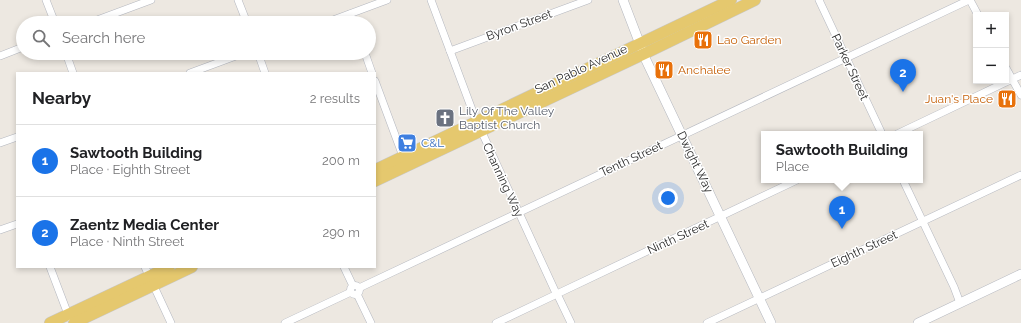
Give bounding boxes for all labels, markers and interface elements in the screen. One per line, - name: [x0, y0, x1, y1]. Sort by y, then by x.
- street label: Byron Street: [484, 7, 554, 43]
- map controls: [973, 12, 1009, 84]
- button: +: [973, 12, 1009, 48]
- search box: [16, 16, 376, 60]
- icon: search: [30, 27, 52, 49]
- text: Search here: [62, 29, 145, 47]
- restaurant icon: Lao Garden: [692, 29, 714, 51]
- street label: Parker Street: [829, 32, 871, 102]
- place label: Lao Garden: [717, 33, 781, 47]
- street label: San Pablo Avenue: [533, 41, 629, 97]
- button: −: [973, 48, 1009, 84]
- restaurant icon: Anchalee: [653, 59, 675, 81]
- pin: 2: [890, 59, 916, 92]
- place label: Anchalee: [678, 63, 731, 77]
- text: Nearby: [32, 88, 91, 108]
- restaurant icon: Juan's Place: [996, 88, 1018, 110]
- text: 2 results: [310, 91, 360, 106]
- place label: Juan's Place: [925, 92, 993, 106]
- place label: Lily Of The Valley Baptist Church: [459, 104, 555, 132]
- church icon: Lily Of The Valley Baptist Church: [434, 107, 456, 129]
- street label: Dwight Way: [674, 129, 716, 196]
- popup: [761, 131, 923, 183]
- supermarket icon: C&L: [396, 132, 418, 154]
- place label: C&L: [421, 136, 444, 150]
- street label: Tenth Street: [598, 138, 664, 180]
- street label: Channing Way: [480, 141, 526, 220]
- text: Sawtooth Building: [776, 141, 908, 159]
- text: Sawtooth Building: [70, 144, 202, 162]
- text: 1: [42, 153, 48, 168]
- text: 200 m: [322, 153, 360, 168]
- text: Place: [776, 159, 809, 174]
- text: Place · Eighth Street: [70, 162, 190, 177]
- your location: [658, 188, 678, 208]
- pin: 1: [829, 196, 855, 229]
- text: Zaentz Media Center: [70, 216, 219, 234]
- street label: Ninth Street: [645, 217, 711, 257]
- text: 2: [41, 225, 49, 240]
- text: 290 m: [322, 225, 360, 240]
- street label: Eighth Street: [829, 228, 899, 270]
- text: Place · Ninth Street: [70, 234, 184, 249]

